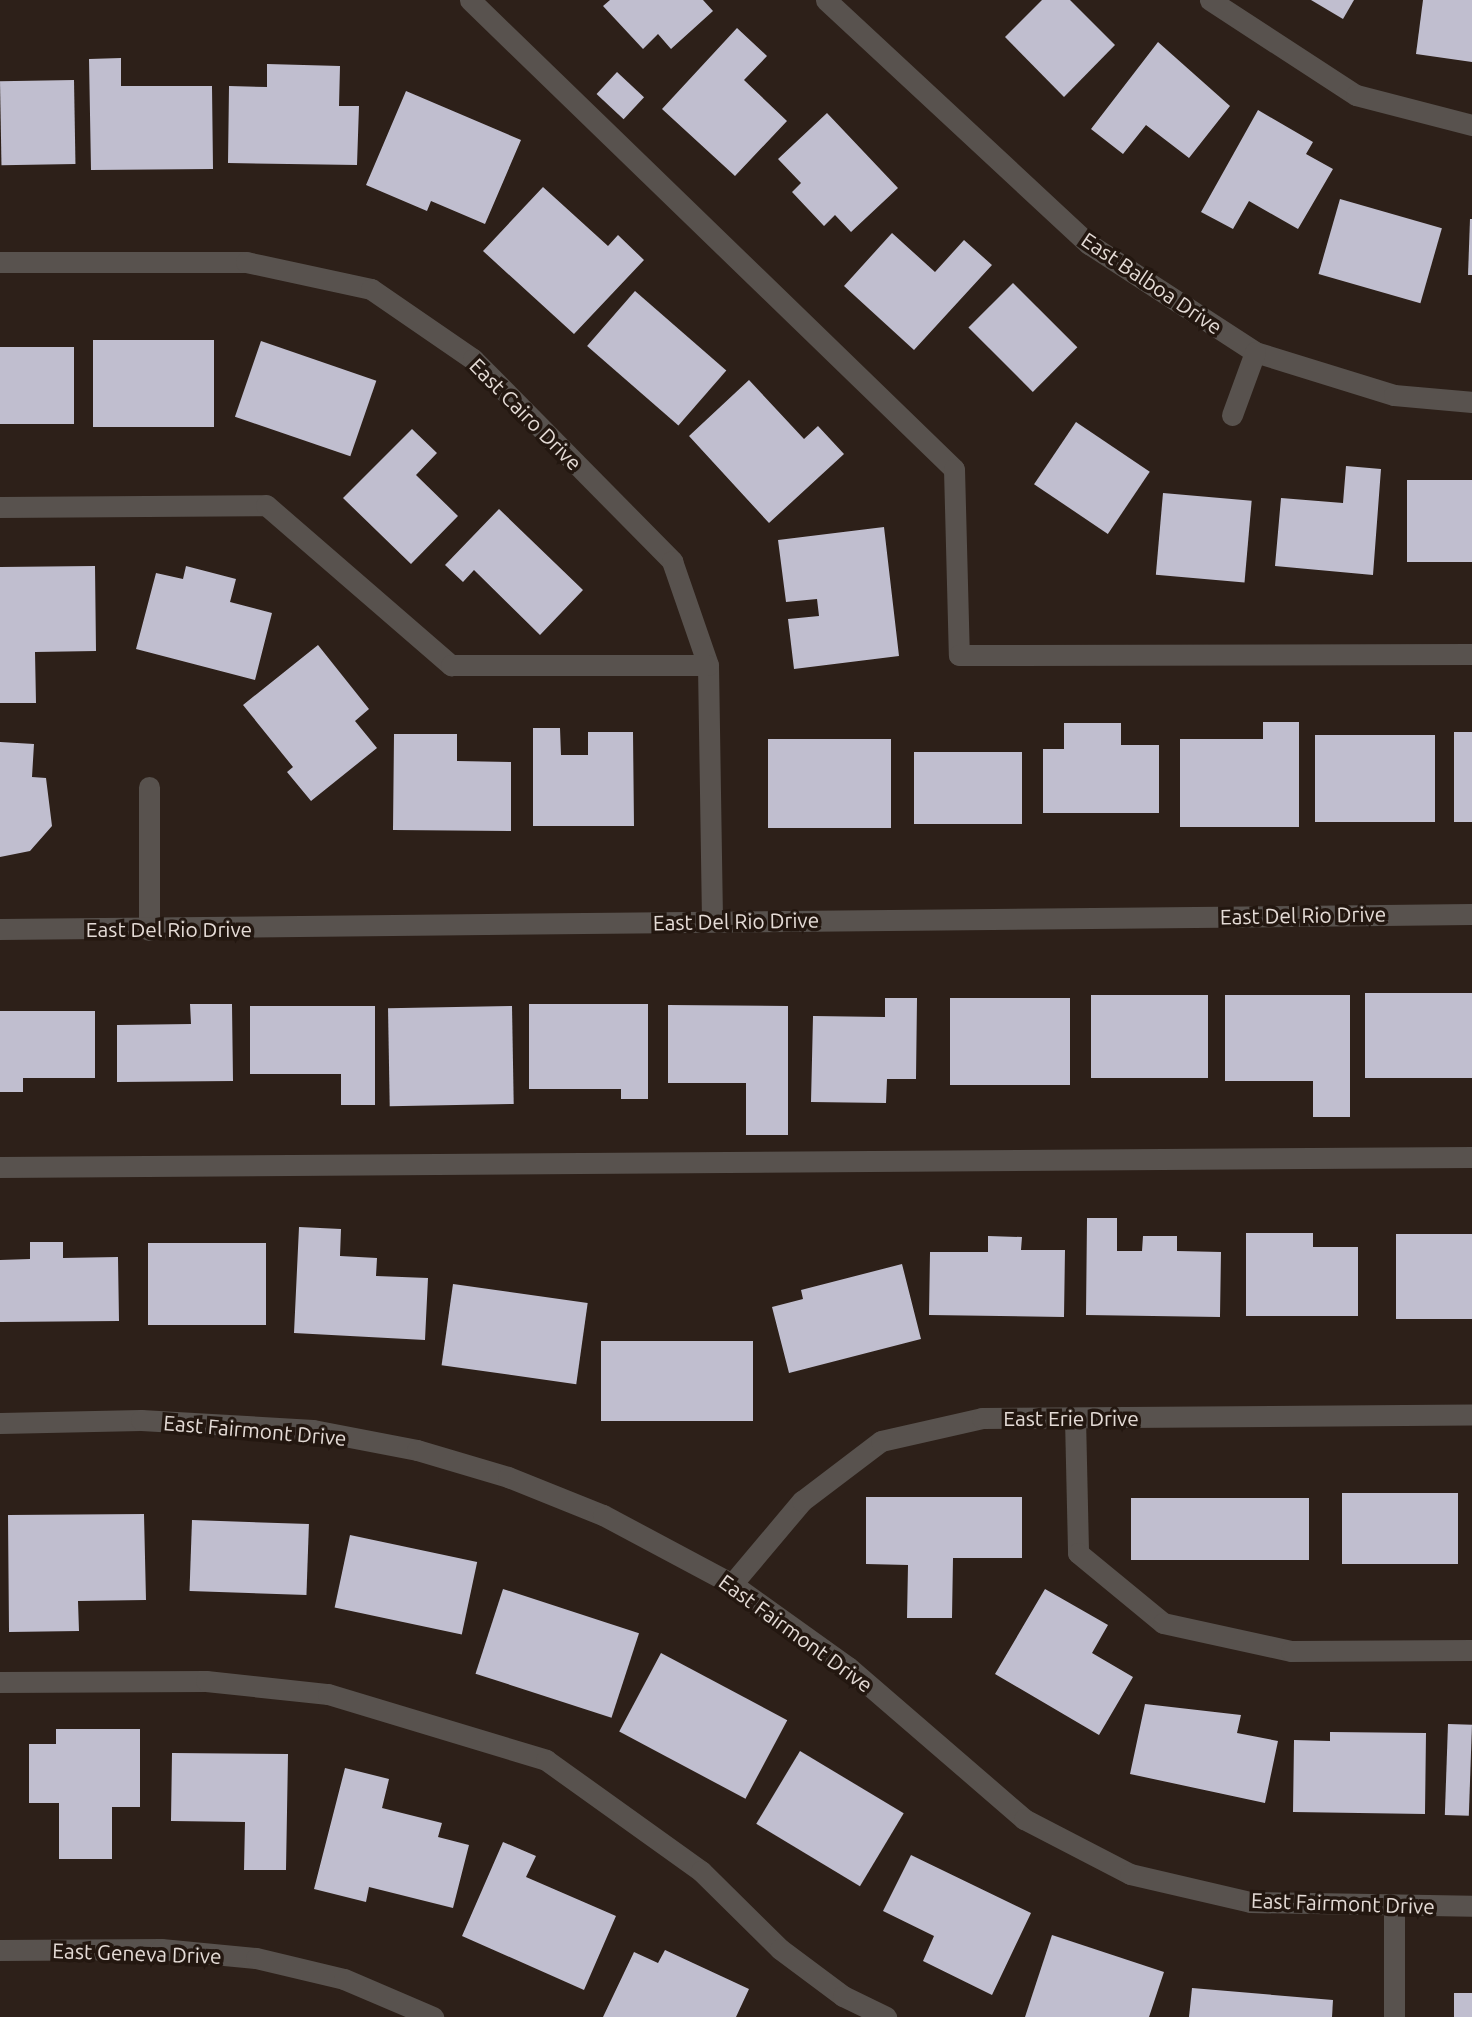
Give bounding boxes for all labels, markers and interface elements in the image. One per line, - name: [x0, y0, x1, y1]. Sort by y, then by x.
- street label: East Balboa Drive: [1077, 227, 1227, 339]
- street label: East Cairo Drive: [465, 353, 587, 475]
- street label: East Del Rio Drive: [1220, 901, 1386, 929]
- street label: East Del Rio Drive: [653, 907, 819, 935]
- street label: East Del Rio Drive: [86, 916, 252, 942]
- street label: East Erie Drive: [1003, 1405, 1139, 1431]
- street label: East Fairmont Drive: [162, 1409, 348, 1451]
- street label: East Fairmont Drive: [714, 1569, 878, 1697]
- street label: East Fairmont Drive: [1251, 1887, 1435, 1919]
- street label: East Geneva Drive: [52, 1937, 222, 1969]

